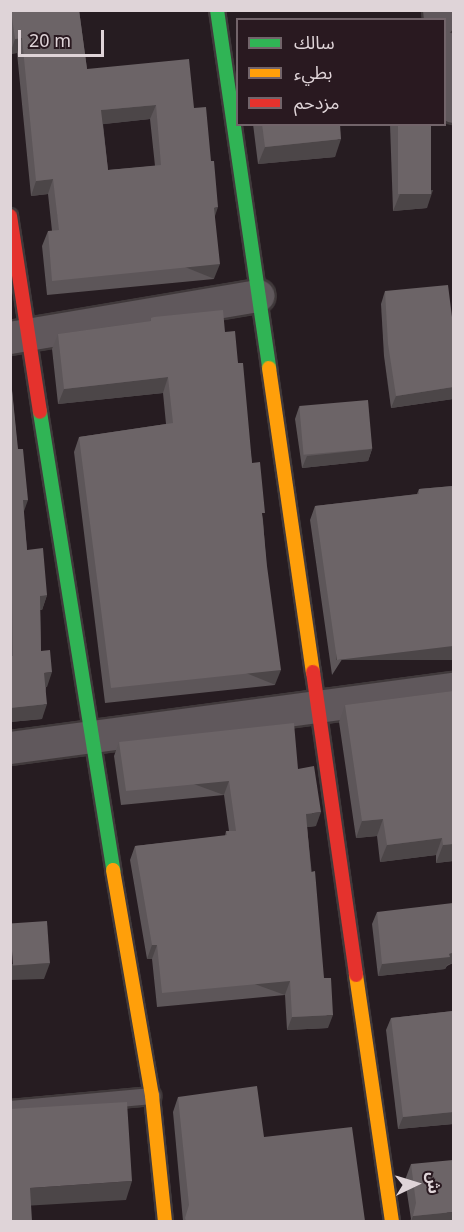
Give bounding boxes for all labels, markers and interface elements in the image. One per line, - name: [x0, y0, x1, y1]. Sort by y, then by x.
- scale bar: [21, 18, 106, 56]
- legend: [236, 18, 446, 126]
- text: 20 m: [29, 28, 71, 52]
- text: سالك: [294, 30, 335, 54]
- text: بطيء: [294, 60, 332, 84]
- text: مزدحم: [294, 90, 339, 114]
- north arrow: [386, 1154, 446, 1214]
- text: ش: [422, 1171, 446, 1194]

